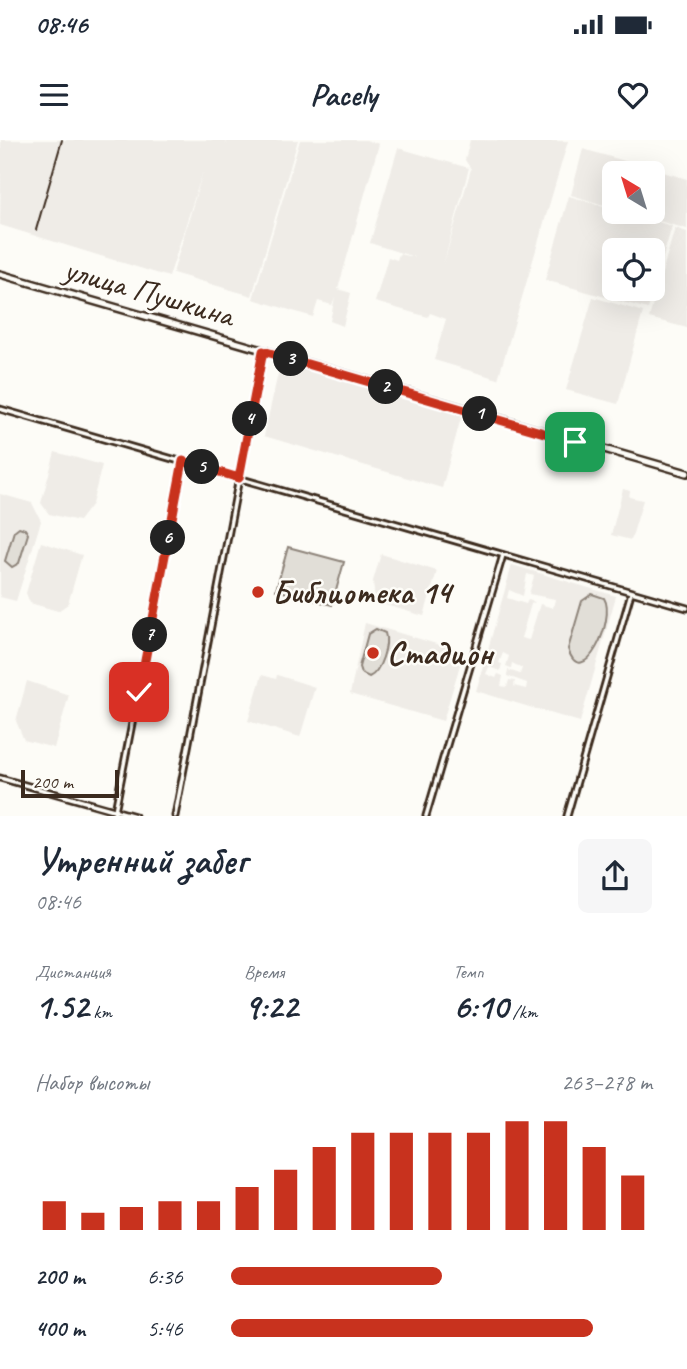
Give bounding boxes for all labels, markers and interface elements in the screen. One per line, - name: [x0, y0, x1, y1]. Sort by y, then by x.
- text: 08:46: [35, 8, 88, 41]
- text: Pacely: [310, 74, 377, 115]
- icon: menu: [35, 76, 73, 114]
- icon: heart: [614, 76, 652, 114]
- north arrow: [602, 161, 665, 224]
- map controls: [602, 161, 665, 301]
- button: locate: [602, 238, 665, 301]
- street label: улица Пушкина: [58, 247, 241, 337]
- pin: 3: [274, 342, 308, 376]
- text: 3: [286, 346, 295, 370]
- pin: 2: [368, 370, 404, 404]
- text: 2: [381, 374, 390, 398]
- pin: 1: [462, 396, 498, 432]
- text: 1: [475, 401, 484, 425]
- pin: 4: [232, 402, 268, 436]
- text: 4: [245, 406, 254, 430]
- pin: [545, 412, 605, 472]
- icon: arrive: [556, 423, 594, 461]
- pin: 5: [184, 450, 220, 484]
- text: 5: [197, 454, 206, 478]
- pin: 6: [150, 520, 186, 556]
- text: 6: [163, 525, 172, 549]
- place label: Библиотека 14: [272, 571, 455, 613]
- marker: Библиотека 14: [250, 584, 266, 600]
- pin: 7: [132, 617, 168, 652]
- text: 7: [145, 622, 154, 646]
- place label: Стадион: [387, 632, 495, 674]
- marker: Стадион: [365, 645, 381, 661]
- pin: [109, 662, 169, 722]
- icon: check: [120, 673, 158, 711]
- scale bar: [21, 767, 119, 799]
- text: 200 m: [32, 770, 73, 794]
- text: Утренний забег: [35, 837, 247, 884]
- button: share: [578, 839, 652, 913]
- text: 08:46: [35, 887, 81, 916]
- text: Дистанция: [35, 960, 111, 984]
- text: Время: [244, 960, 284, 984]
- text: Темп: [453, 960, 484, 984]
- text: 1.52: [35, 984, 89, 1029]
- text: 9:22: [244, 984, 298, 1029]
- text: 6:10: [453, 984, 508, 1029]
- text: km: [89, 1000, 112, 1024]
- text: /km: [508, 1000, 537, 1024]
- text: Набор высоты: [35, 1068, 149, 1097]
- text: 263–278 m: [561, 1068, 652, 1097]
- text: 200 m: [35, 1262, 85, 1291]
- text: 6:36: [147, 1262, 183, 1291]
- text: 400 m: [35, 1314, 85, 1343]
- text: 5:46: [147, 1314, 183, 1343]

